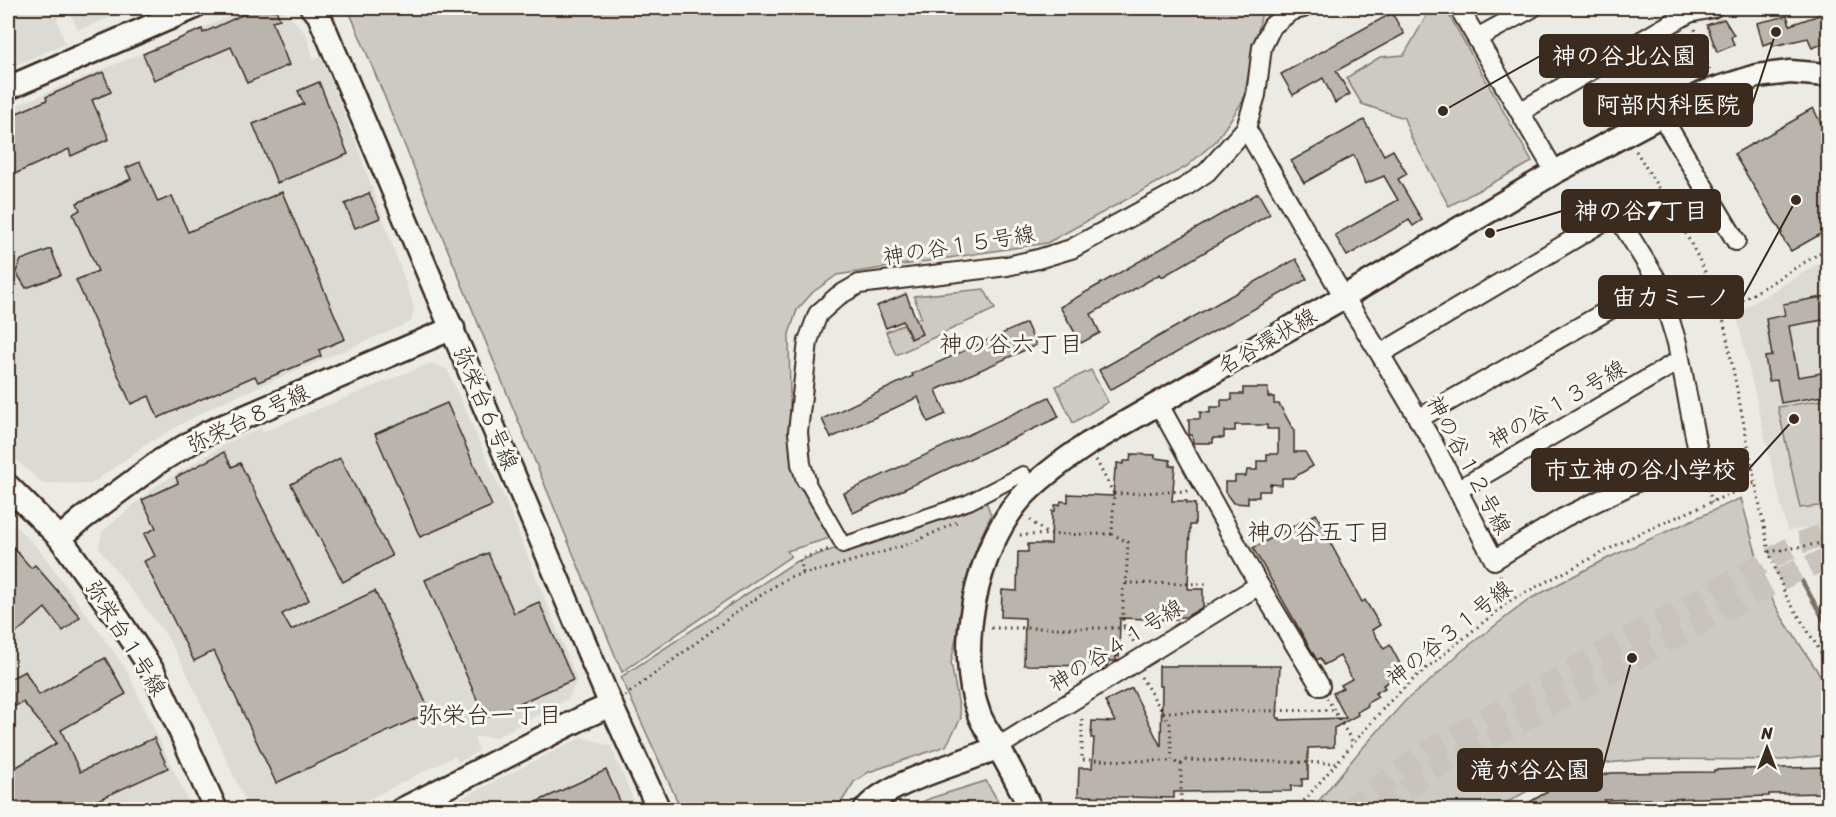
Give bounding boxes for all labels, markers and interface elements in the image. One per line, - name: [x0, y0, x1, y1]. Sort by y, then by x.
- callout: 神の谷北公園: [1540, 35, 1708, 77]
- text: 神の谷北公園: [1552, 35, 1696, 77]
- callout: 阿部内科医院: [1584, 84, 1752, 126]
- text: 阿部内科医院: [1596, 84, 1740, 126]
- callout: 神の谷7丁目: [1562, 190, 1720, 232]
- text: 神の谷7丁目: [1574, 190, 1708, 232]
- street label: 神の谷１５号線: [880, 214, 1038, 276]
- callout: 宙カミーノ: [1599, 276, 1743, 318]
- text: 宙カミーノ: [1612, 276, 1730, 318]
- street label: 名谷環状線: [1210, 297, 1324, 385]
- district label: 神の谷六丁目: [939, 323, 1083, 365]
- street label: 弥栄台６号線: [442, 340, 530, 476]
- street label: 神の谷１３号線: [1481, 349, 1633, 459]
- street label: 弥栄台８号線: [180, 372, 316, 464]
- street label: 神の谷１２号線: [1416, 388, 1522, 542]
- callout: 市立神の谷小学校: [1532, 449, 1748, 491]
- text: 市立神の谷小学校: [1544, 449, 1736, 491]
- district label: 神の谷五丁目: [1247, 511, 1391, 553]
- street label: 神の谷３１号線: [1377, 569, 1521, 697]
- street label: 弥栄台１号線: [74, 572, 178, 704]
- street label: 神の谷４１号線: [1040, 588, 1192, 702]
- district label: 弥栄台一丁目: [418, 694, 562, 736]
- north arrow: [1737, 718, 1797, 778]
- text: N: [1760, 719, 1773, 748]
- callout: 滝が谷公園: [1458, 749, 1602, 791]
- text: 滝が谷公園: [1470, 749, 1590, 791]

